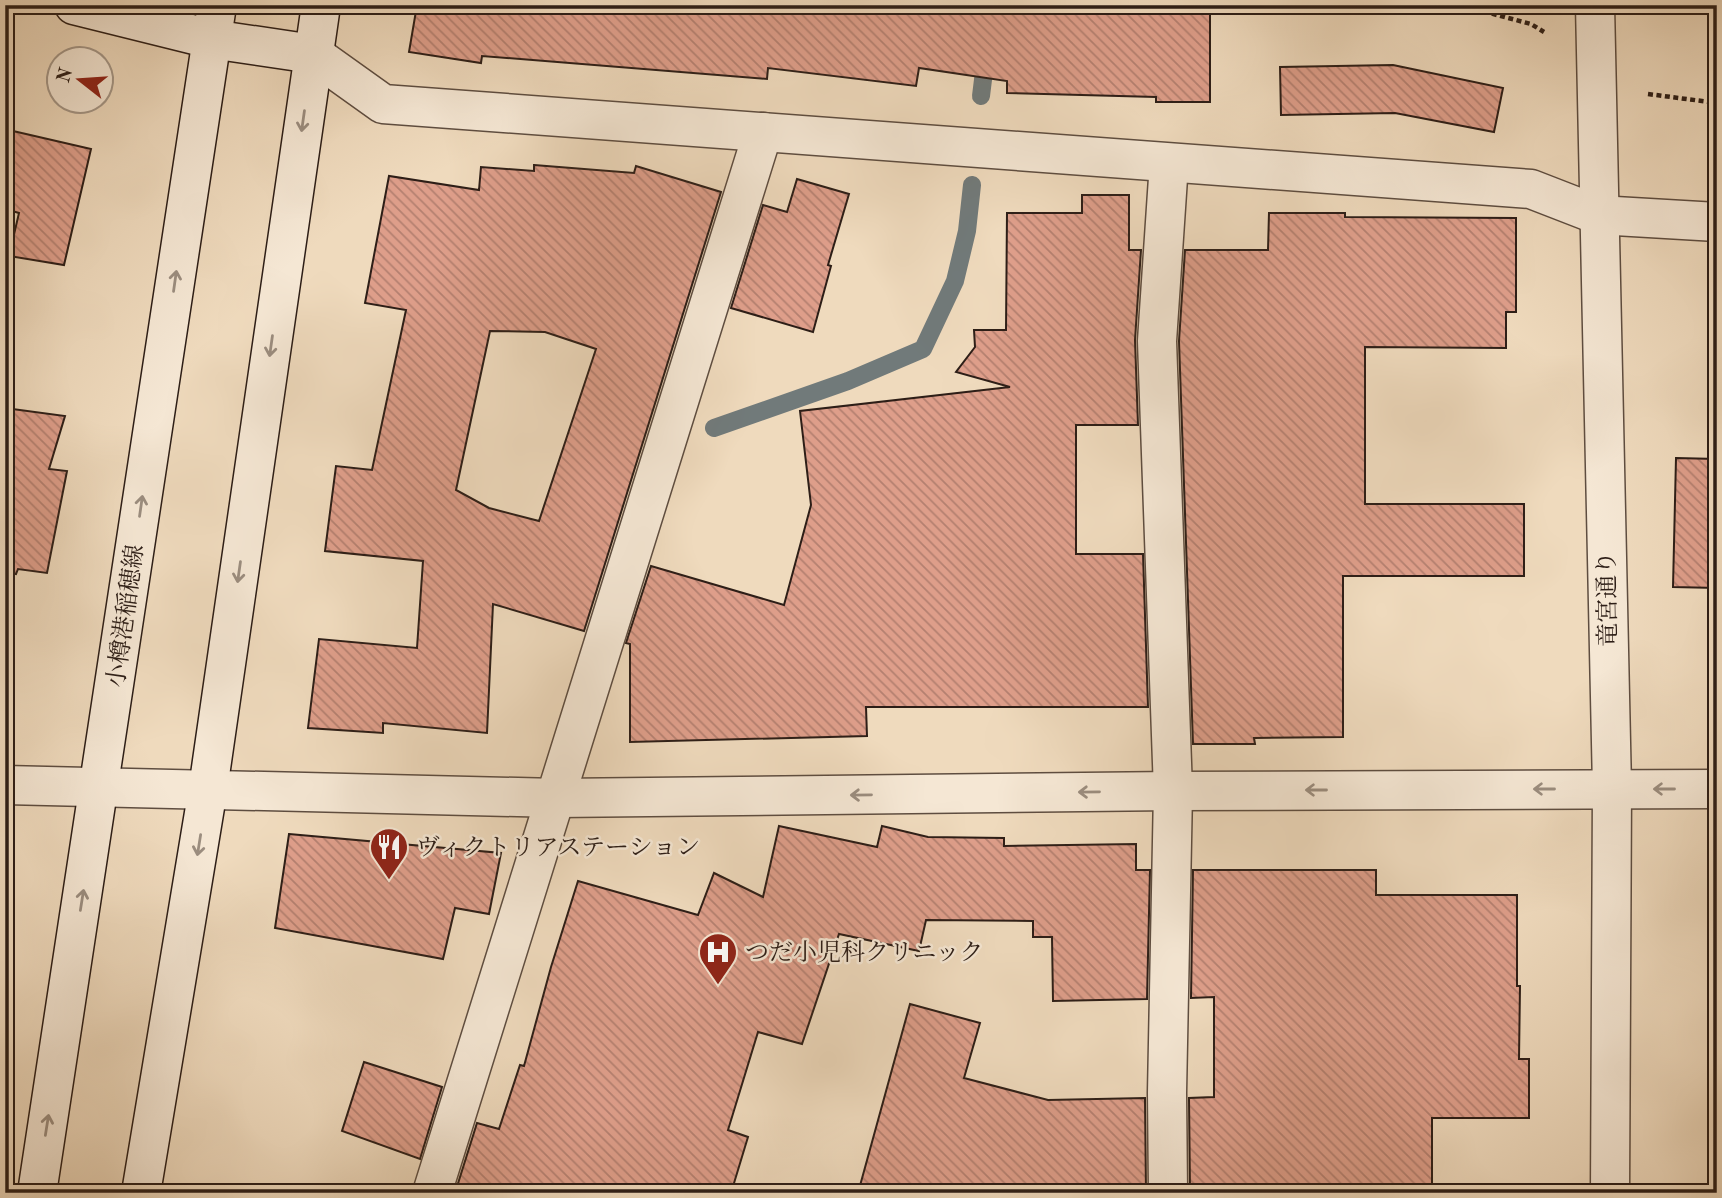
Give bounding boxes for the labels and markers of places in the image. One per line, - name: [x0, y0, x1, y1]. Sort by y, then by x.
- restaurant icon: ヴィクトリアステーション: [368, 826, 410, 881]
- place label: ヴィクトリアステーション: [416, 835, 700, 861]
- hospital icon: つだ小児科クリニック: [697, 931, 739, 986]
- place label: つだ小児科クリニック: [745, 940, 984, 966]

